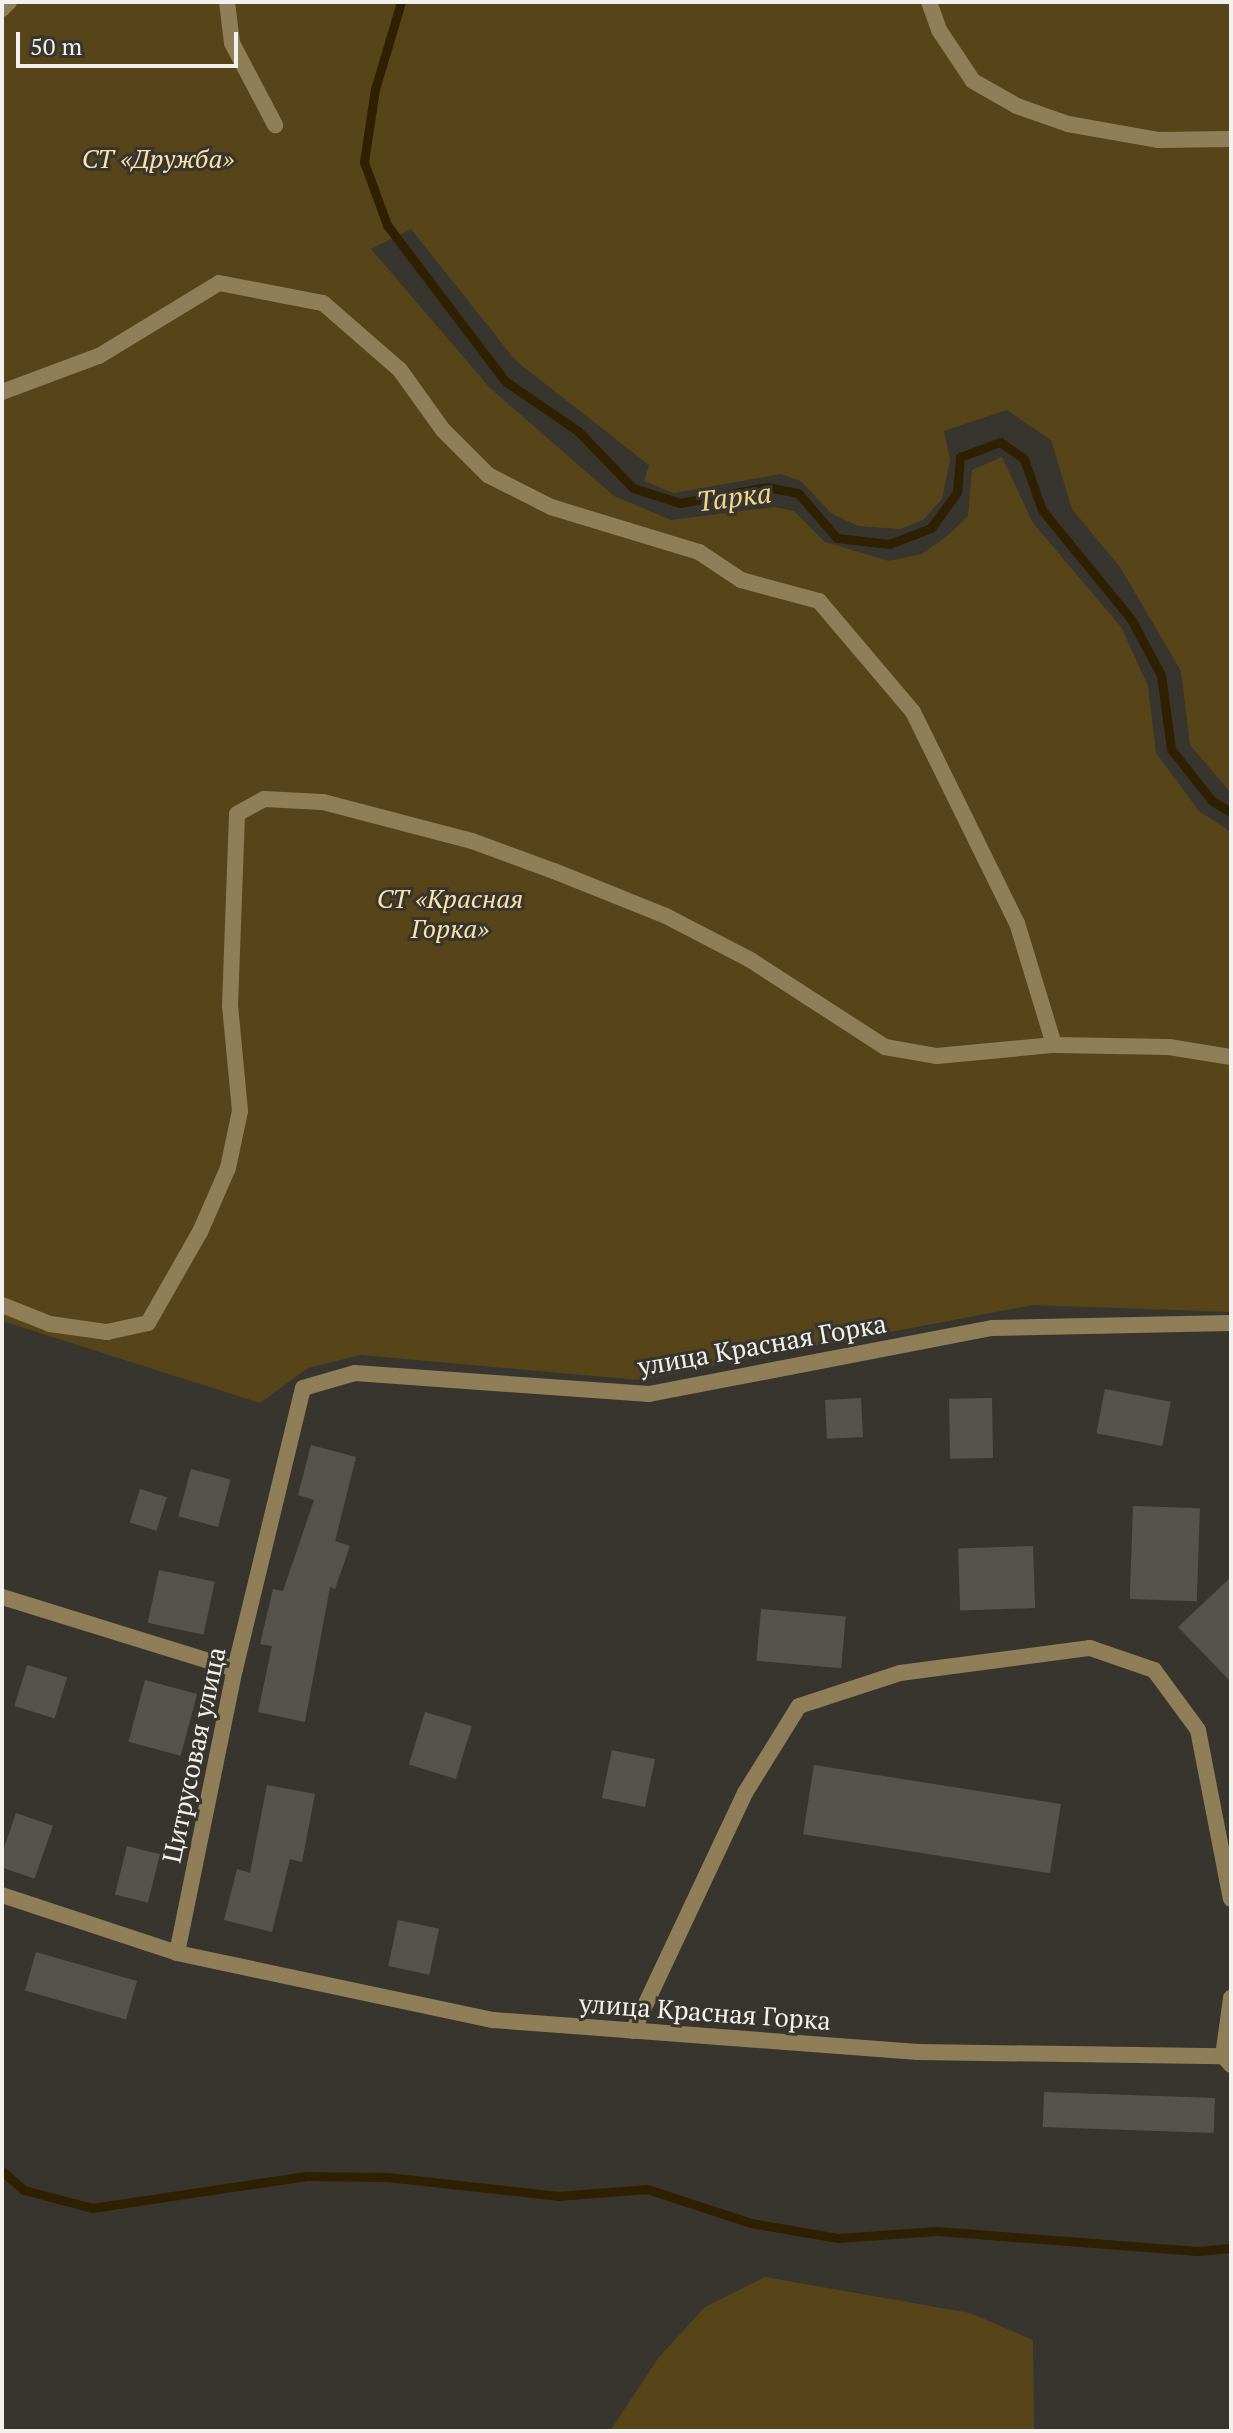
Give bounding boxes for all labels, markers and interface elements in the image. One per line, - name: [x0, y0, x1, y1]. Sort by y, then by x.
- scale bar: [20, 16, 242, 66]
- text: 50 m: [30, 30, 82, 62]
- park label: СТ «Дружба»: [82, 143, 234, 175]
- water label: Тарка: [695, 476, 773, 518]
- park label: СТ «Красная Горка»: [377, 883, 523, 944]
- street label: улица Красная Горка: [635, 1308, 889, 1382]
- street label: Цитрусовая улица: [156, 1644, 232, 1866]
- street label: улица Красная Горка: [578, 1988, 832, 2036]

